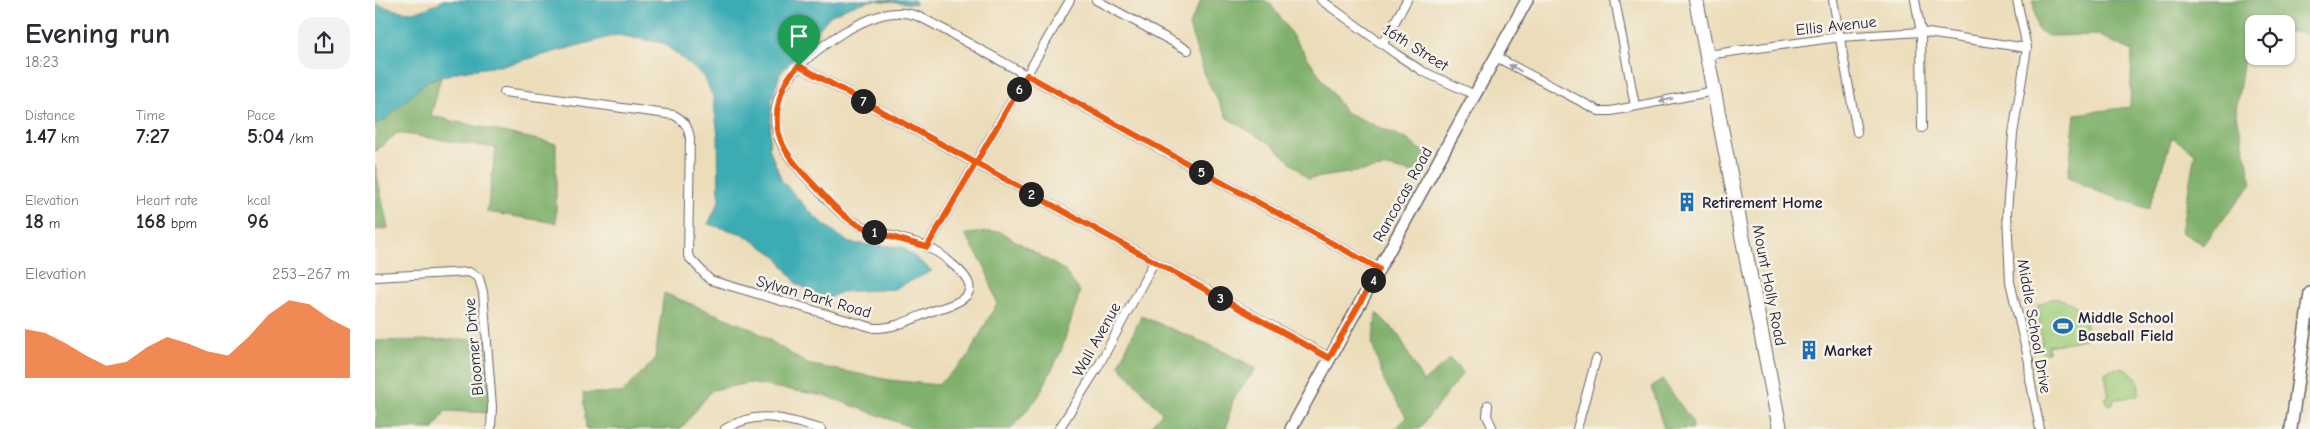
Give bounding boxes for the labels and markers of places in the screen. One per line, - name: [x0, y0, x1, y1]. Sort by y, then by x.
- pin: [778, 15, 820, 66]
- pin: 6: [1007, 76, 1031, 102]
- pin: 7: [851, 88, 875, 114]
- pin: 5: [1189, 160, 1213, 184]
- pin: 2: [1019, 182, 1043, 206]
- building icon: Retirement Home: [1676, 191, 1698, 213]
- place label: Retirement Home: [1702, 194, 1823, 212]
- pin: 1: [861, 220, 887, 244]
- pin: 4: [1361, 268, 1385, 292]
- pin: 3: [1207, 286, 1233, 310]
- place label: Middle School Baseball Field: [2078, 309, 2174, 345]
- sports icon: Middle School Baseball Field: [2052, 315, 2074, 337]
- building icon: Market: [1798, 339, 1820, 361]
- place label: Market: [1824, 342, 1873, 360]

